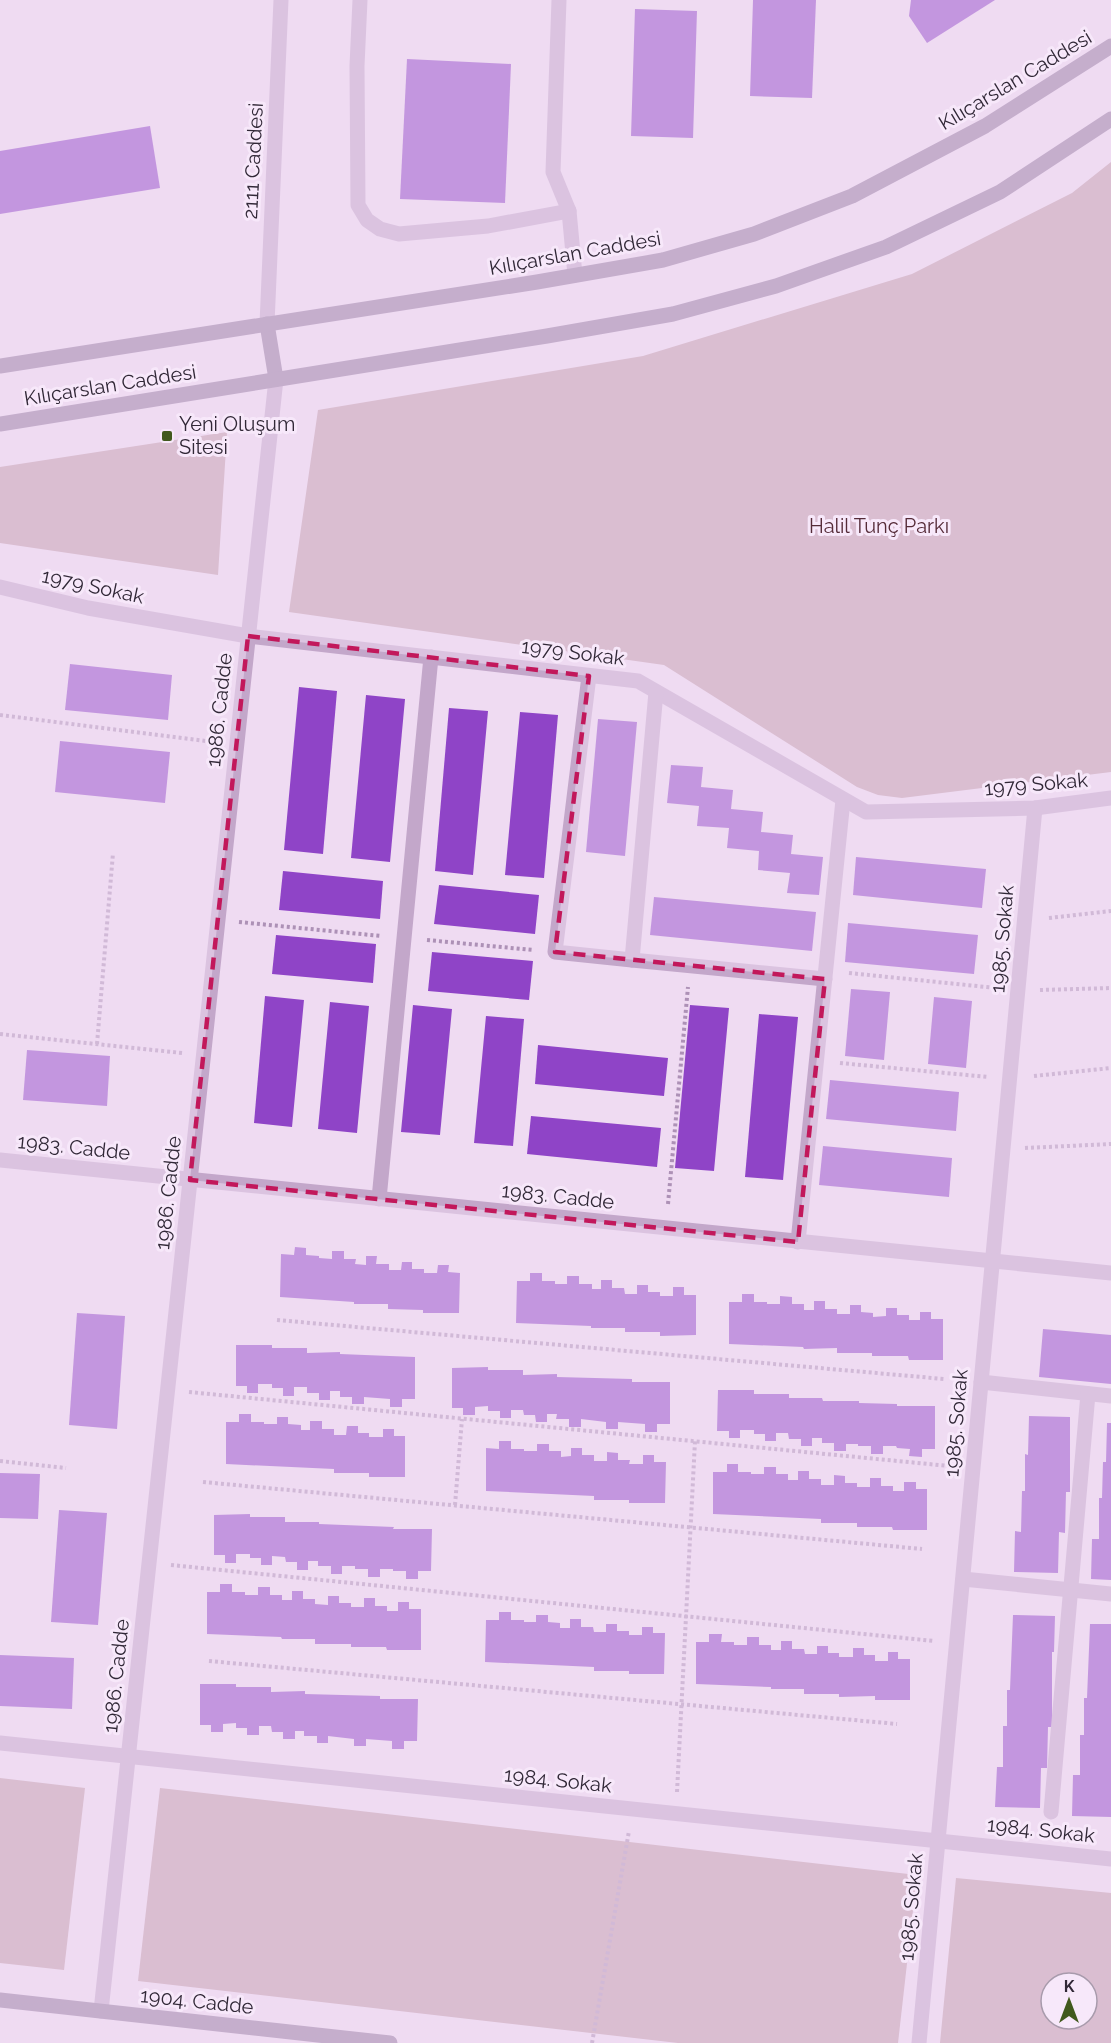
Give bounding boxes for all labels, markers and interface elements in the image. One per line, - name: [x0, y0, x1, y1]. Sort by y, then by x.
- street label: Kılıçarslan Caddesi: [934, 25, 1096, 135]
- street label: 2111 Caddesi: [238, 102, 268, 220]
- street label: Kılıçarslan Caddesi: [487, 226, 663, 280]
- street label: Kılıçarslan Caddesi: [22, 360, 198, 410]
- place label: Yeni Oluşum Sitesi: [179, 412, 295, 459]
- marker: Yeni Oluşum Sitesi: [160, 429, 174, 443]
- park label: Halil Tunç Parkı: [809, 514, 949, 538]
- street label: 1979 Sokak: [40, 563, 147, 609]
- street label: 1979 Sokak: [520, 634, 626, 670]
- street label: 1986. Cadde: [201, 652, 237, 768]
- street label: 1979 Sokak: [983, 767, 1089, 800]
- street label: 1985. Sokak: [985, 884, 1019, 994]
- street label: 1983. Cadde: [17, 1129, 132, 1165]
- street label: 1986. Cadde: [150, 1135, 186, 1251]
- street label: 1983. Cadde: [501, 1178, 616, 1214]
- street label: 1985. Sokak: [939, 1368, 973, 1478]
- street label: 1986. Cadde: [98, 1618, 134, 1734]
- street label: 1984. Sokak: [503, 1762, 613, 1798]
- street label: 1984. Sokak: [986, 1812, 1096, 1848]
- street label: 1985. Sokak: [894, 1852, 928, 1962]
- north arrow: [1039, 1971, 1099, 2031]
- text: K: [1064, 1977, 1075, 1996]
- street label: 1904. Cadde: [139, 1983, 255, 2019]

